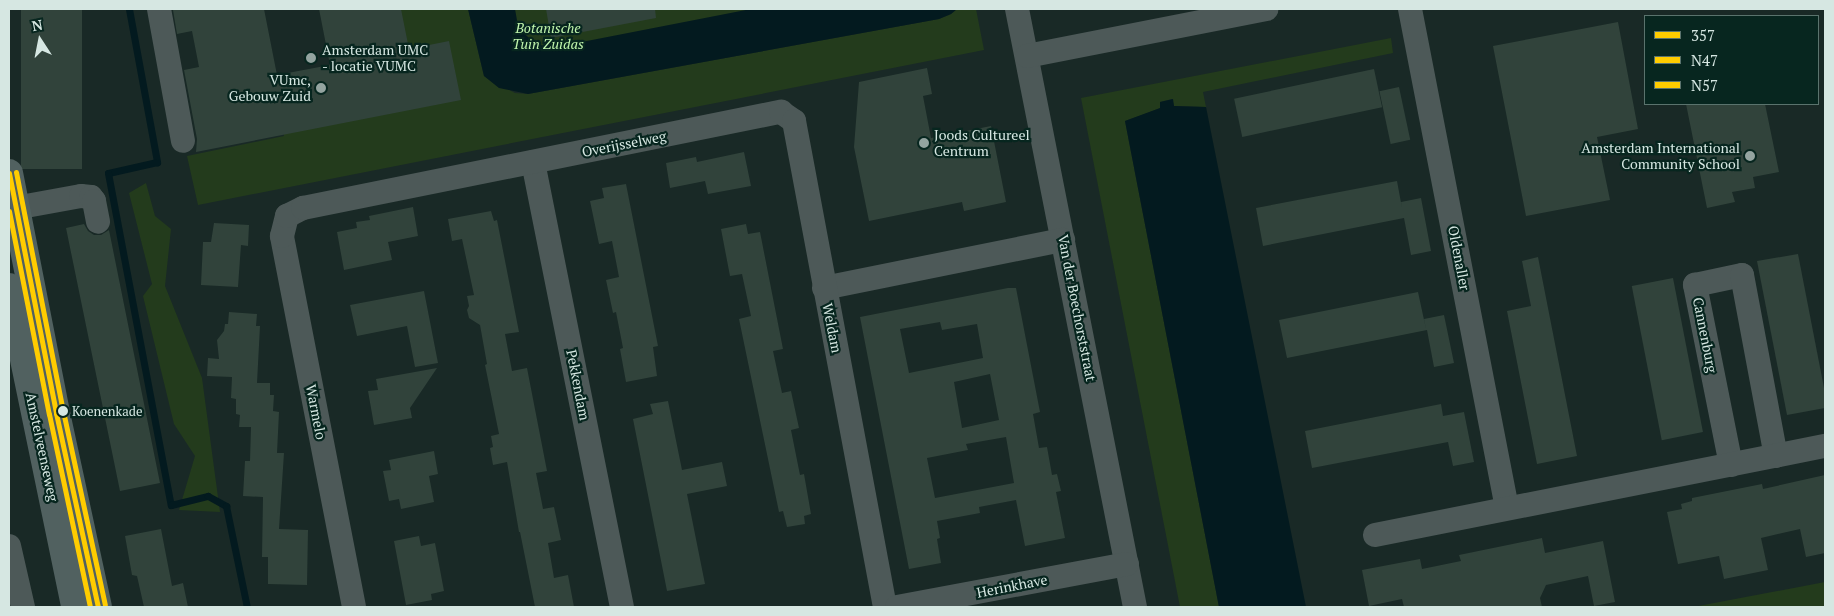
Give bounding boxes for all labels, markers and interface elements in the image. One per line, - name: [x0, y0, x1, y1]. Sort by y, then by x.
- text: N: [30, 14, 44, 35]
- north arrow: [15, 15, 65, 65]
- legend: [1644, 15, 1819, 105]
- park label: Botanische Tuin Zuidas: [512, 20, 584, 52]
- text: 357: [1691, 25, 1715, 45]
- place label: Amsterdam UMC - locatie VUMC: [322, 42, 428, 74]
- text: N47: [1691, 50, 1718, 70]
- marker: Amsterdam UMC - locatie VUMC: [304, 51, 318, 65]
- place label: VUmc, Gebouw Zuid: [229, 72, 311, 104]
- text: N57: [1691, 75, 1718, 95]
- marker: VUmc, Gebouw Zuid: [315, 82, 327, 94]
- place label: Joods Cultureel Centrum: [934, 127, 1030, 160]
- street label: Overijsselweg: [580, 128, 668, 160]
- marker: Joods Cultureel Centrum: [918, 137, 930, 149]
- place label: Amsterdam International Community School: [1581, 140, 1740, 172]
- marker: Amsterdam International Community School: [1744, 150, 1756, 162]
- street label: Oldenaller: [1444, 224, 1474, 292]
- street label: Van der Boechorststraat: [1055, 233, 1099, 383]
- street label: Cannenburg: [1689, 296, 1721, 374]
- street label: Weldam: [819, 302, 845, 354]
- street label: Pekkendam: [563, 348, 593, 422]
- street label: Warmelo: [302, 383, 330, 441]
- street label: Amstelveenseweg: [22, 391, 62, 503]
- place label: Koenenkade: [72, 403, 143, 419]
- marker: Koenenkade: [58, 406, 68, 416]
- street label: Herinkhave: [975, 571, 1049, 601]

